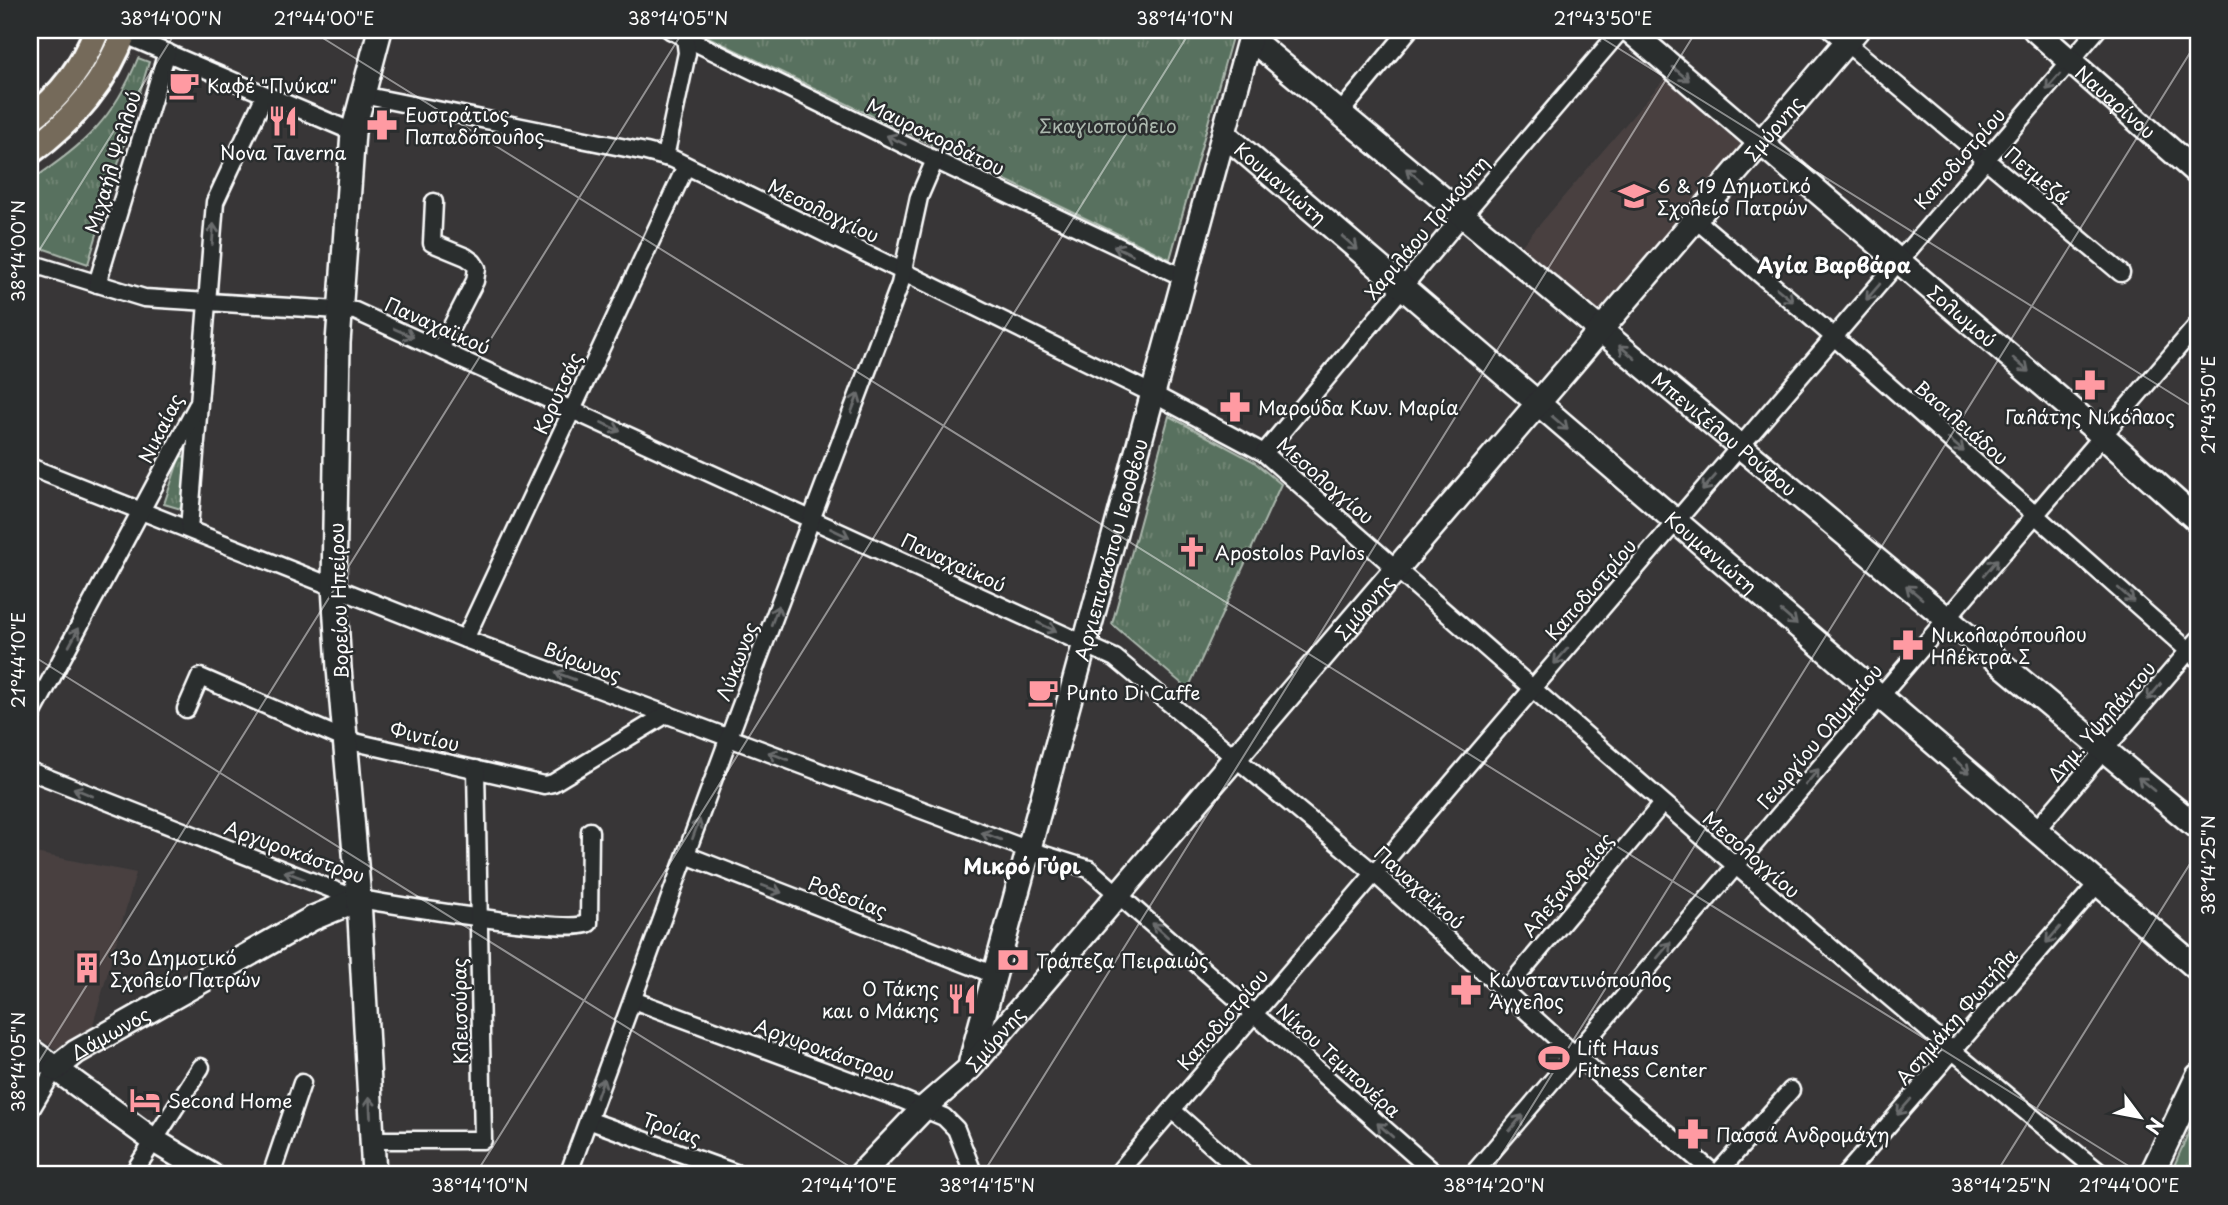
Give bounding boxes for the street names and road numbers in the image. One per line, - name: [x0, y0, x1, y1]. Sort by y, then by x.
- street label: Ναυαρίνου: [2070, 58, 2162, 145]
- street label: Μιχαήλ Ψελλού: [77, 87, 147, 237]
- street label: Σμύρνης: [1737, 89, 1809, 167]
- street label: Μαυροκορδάτου: [862, 90, 1010, 182]
- street label: Καποδιστρίου: [1907, 101, 2011, 215]
- street label: Κουμανιώτη: [1229, 135, 1333, 230]
- street label: Πετμεζά: [1999, 139, 2077, 211]
- street label: Χαριλάου Τρικούπη: [1357, 149, 1495, 305]
- street label: Μεσολογγίου: [764, 171, 884, 249]
- street label: Σολωμού: [1922, 278, 2003, 353]
- street label: Παναχαϊκού: [381, 289, 495, 361]
- street label: Κορυτσάς: [526, 347, 588, 439]
- street label: Μπενιζέλου Ρούφου: [1646, 365, 1803, 502]
- street label: Βασιλειάδου: [1909, 373, 2015, 471]
- street label: Νικαίας: [131, 388, 190, 468]
- street label: Μεσολογγίου: [1271, 430, 1381, 530]
- street label: Αρχιεπισκόπου Ιεροθέου: [1067, 435, 1154, 664]
- street label: Κουμανιώτη: [1659, 504, 1764, 599]
- street label: Βορείου Ηπείρου: [321, 522, 355, 680]
- street label: Παναχαϊκού: [897, 526, 1011, 598]
- street label: Καποδιστρίου: [1538, 532, 1642, 646]
- street label: Σμύρνης: [1328, 568, 1400, 646]
- street label: Λύκωνος: [708, 618, 764, 704]
- street label: Βύρωνος: [540, 634, 626, 688]
- street label: Δημ. Υψηλάντου: [2041, 654, 2161, 788]
- street label: Γεωργίου Ολυμπίου: [1750, 657, 1888, 815]
- street label: Φιντίου: [387, 714, 463, 758]
- street label: Μεσολογγίου: [1697, 804, 1807, 904]
- street label: Αργυροκάστρου: [221, 813, 369, 889]
- street label: Αλεξανδρείας: [1515, 825, 1619, 943]
- street label: Παναχαϊκού: [1369, 839, 1471, 935]
- street label: Ροδεσίας: [804, 868, 892, 924]
- street label: Ασημάκη Φωτήλα: [1889, 942, 2023, 1090]
- street label: Κλεισούρας: [444, 957, 474, 1065]
- street label: Καποδιστρίου: [1170, 962, 1274, 1076]
- street label: Νίκου Τεμπονέρα: [1271, 996, 1407, 1124]
- street label: Δάμωνος: [65, 999, 155, 1066]
- street label: Σμύρνης: [959, 1000, 1031, 1078]
- street label: Αργυροκάστρου: [751, 1011, 899, 1087]
- street label: Τροίας: [639, 1104, 705, 1152]

